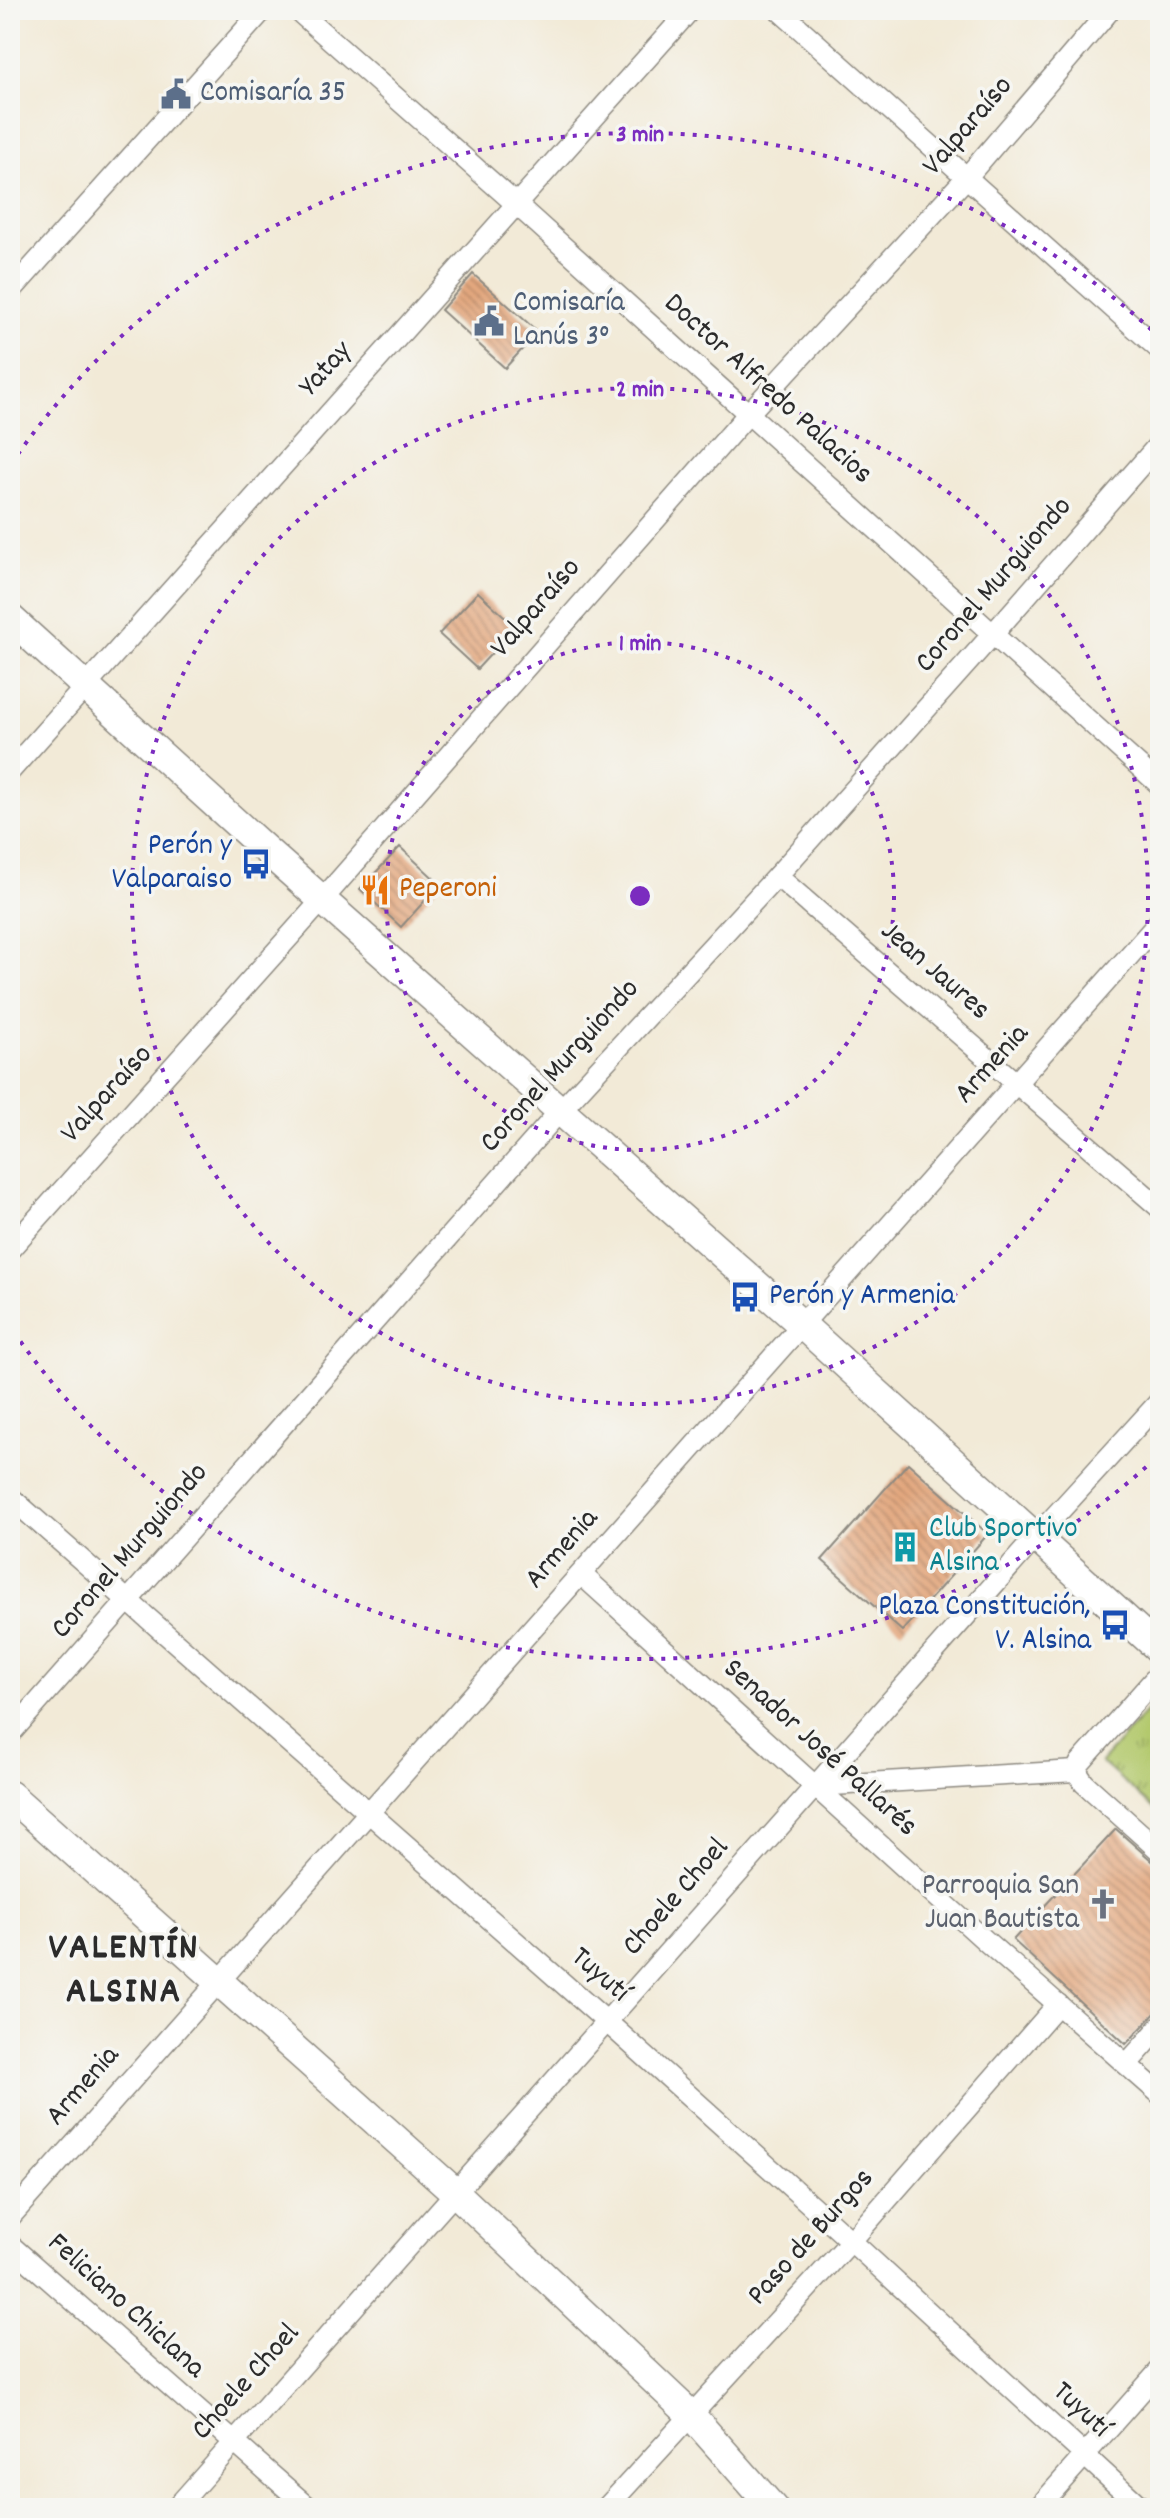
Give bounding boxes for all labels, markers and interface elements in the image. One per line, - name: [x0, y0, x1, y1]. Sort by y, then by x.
- street label: Valparaíso: [913, 68, 1025, 186]
- place label: Comisaría 35: [200, 73, 346, 116]
- public building icon: Comisaría 35: [159, 77, 193, 111]
- text: 3 min: [616, 119, 664, 153]
- place label: Comisaría Lanús 3°: [513, 283, 626, 360]
- street label: Doctor Alfredo Palacios: [653, 284, 881, 496]
- public building icon: Comisaría Lanús 3°: [472, 304, 506, 338]
- street label: Yatay: [290, 332, 364, 408]
- text: 2 min: [616, 374, 664, 408]
- street label: Coronel Murguiondo: [906, 488, 1084, 684]
- street label: Valparaíso: [481, 550, 593, 668]
- text: 1 min: [619, 628, 661, 662]
- place label: Perón y Valparaiso: [112, 826, 233, 903]
- bus stop icon: Perón y Valparaiso: [239, 847, 273, 881]
- place label: Peperoni: [399, 869, 497, 912]
- restaurant icon: Peperoni: [358, 873, 392, 907]
- centre of rings: [626, 882, 654, 910]
- street label: Jean Jaures: [869, 912, 999, 1032]
- street label: Coronel Murguiondo: [471, 970, 651, 1164]
- street label: Armenia: [945, 1015, 1041, 1115]
- street label: Valparaíso: [52, 1036, 164, 1154]
- place label: Perón y Armenia: [769, 1276, 956, 1319]
- bus stop icon: Perón y Armenia: [728, 1280, 762, 1314]
- street label: Coronel Murguiondo: [42, 1454, 220, 1650]
- street label: Armenia: [516, 1499, 611, 1600]
- place label: Club Sportivo Alsina: [929, 1509, 1078, 1586]
- building icon: Club Sportivo Alsina: [888, 1530, 922, 1564]
- place label: Plaza Constitución, V. Alsina: [878, 1587, 1092, 1664]
- bus stop icon: Plaza Constitución, V. Alsina: [1098, 1608, 1132, 1642]
- street label: Senador José Pallarés: [712, 1650, 926, 1848]
- street label: Choele Choel: [613, 1829, 741, 1967]
- place label: Parroquia San Juan Bautista: [922, 1866, 1080, 1943]
- church icon: Parroquia San Juan Bautista: [1086, 1887, 1120, 1921]
- district label: VALENTÍN ALSINA: [48, 1922, 200, 2021]
- street label: Tuyutí: [560, 1938, 640, 2016]
- street label: Armenia: [37, 2036, 132, 2137]
- street label: Paso de Burgos: [738, 2160, 886, 2316]
- street label: Feliciano Chiclana: [36, 2224, 214, 2391]
- street label: Choele Choel: [183, 2315, 311, 2451]
- street label: Tuyutí: [1041, 2373, 1121, 2451]

